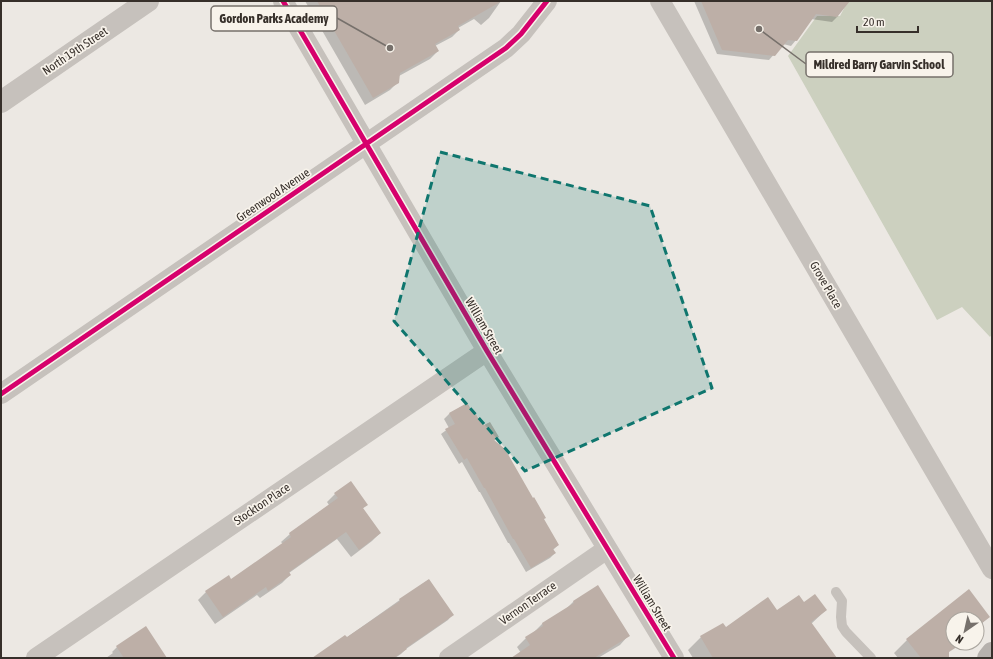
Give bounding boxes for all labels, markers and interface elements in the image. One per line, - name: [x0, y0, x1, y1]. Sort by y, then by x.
- callout: Gordon Parks Academy: [211, 6, 337, 31]
- scale bar: [857, 8, 918, 34]
- text: Gordon Parks Academy: [219, 11, 329, 26]
- text: 20 m: [863, 15, 885, 29]
- street label: North 19th Street: [40, 24, 111, 78]
- callout: Mildred Barry Garvin School: [806, 52, 953, 77]
- text: Mildred Barry Garvin School: [813, 57, 945, 72]
- street label: Greenwood Avenue: [234, 165, 312, 225]
- street label: Grove Place: [807, 259, 845, 311]
- street label: William Street: [462, 295, 506, 357]
- street label: Stockton Place: [231, 480, 293, 528]
- street label: William Street: [630, 572, 674, 634]
- street label: Vernon Terrace: [497, 578, 559, 628]
- north arrow: [945, 611, 985, 651]
- text: N: [953, 632, 965, 646]

